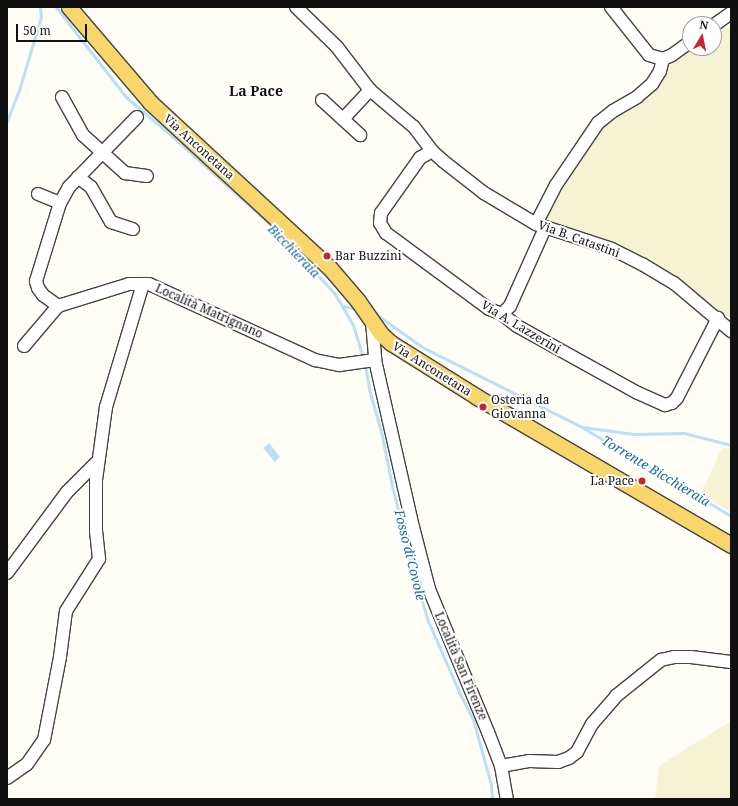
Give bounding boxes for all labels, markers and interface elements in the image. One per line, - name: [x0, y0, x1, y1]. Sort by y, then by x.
- scale bar: [18, 16, 89, 42]
- north arrow: [682, 16, 722, 56]
- text: N: [698, 17, 710, 33]
- text: 50 m: [23, 22, 51, 39]
- district label: La Pace: [229, 83, 283, 99]
- street label: Via Anconetana: [161, 111, 237, 183]
- street label: Via B. Catastini: [536, 218, 622, 260]
- water label: Bicchieraia: [265, 221, 323, 281]
- place label: Bar Buzzini: [335, 249, 402, 263]
- marker: Bar Buzzini: [322, 251, 332, 261]
- street label: Località Matrignano: [153, 281, 265, 341]
- street label: Via A. Lazzerini: [479, 298, 563, 356]
- street label: Via Anconetana: [390, 339, 474, 399]
- place label: Osteria da Giovanna: [491, 393, 549, 421]
- marker: Osteria da Giovanna: [478, 402, 488, 412]
- water label: Torrente Bicchieraia: [599, 432, 713, 510]
- place label: La Pace: [590, 474, 634, 488]
- marker: La Pace: [637, 476, 647, 486]
- water label: Fosso di Covole: [391, 508, 429, 602]
- street label: Località San Firenze: [432, 610, 490, 722]

